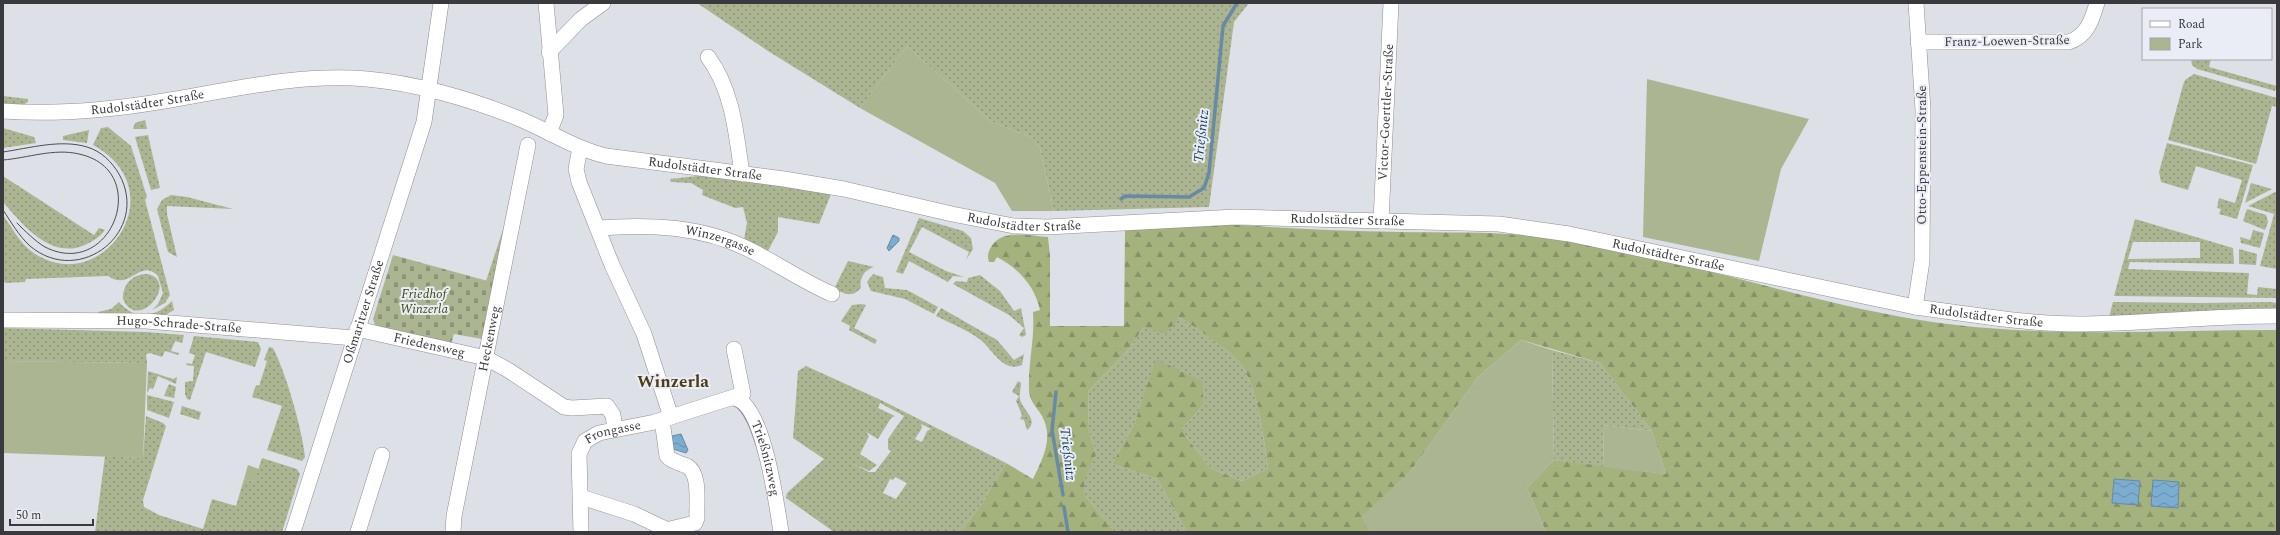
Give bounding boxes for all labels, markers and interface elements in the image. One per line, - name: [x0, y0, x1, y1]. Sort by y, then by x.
- legend: [2142, 8, 2272, 60]
- text: Road: [2178, 15, 2205, 34]
- street label: Franz-Loewen-Straße: [1944, 30, 2070, 52]
- text: Park: [2178, 35, 2203, 54]
- street label: Victor-Goerttler-Straße: [1373, 43, 1399, 181]
- street label: Rudolstädter Straße: [90, 84, 206, 120]
- street label: Otto-Eppenstein-Straße: [1912, 85, 1932, 225]
- water label: Trießnitz: [1188, 108, 1214, 164]
- street label: Rudolstädter Straße: [647, 152, 763, 186]
- street label: Rudolstädter Straße: [965, 207, 1082, 237]
- street label: Rudolstädter Straße: [1290, 208, 1405, 231]
- street label: Winzergasse: [684, 220, 759, 261]
- street label: Rudolstädter Straße: [1610, 233, 1727, 277]
- street label: Oßmaritzer Straße: [337, 257, 389, 367]
- park label: Friedhof Winzerla: [400, 284, 449, 319]
- street label: Rudolstädter Straße: [1928, 299, 2044, 333]
- street label: Heckenweg: [473, 304, 506, 373]
- street label: Hugo-Schrade-Straße: [116, 311, 242, 339]
- street label: Friedensweg: [391, 327, 467, 363]
- district label: Winzerla: [637, 369, 709, 395]
- street label: Frongasse: [581, 415, 643, 449]
- street label: Trießnitzweg: [746, 417, 785, 498]
- water label: Trießnitz: [1054, 426, 1082, 482]
- scale bar: [10, 501, 93, 527]
- text: 50 m: [16, 506, 41, 525]

